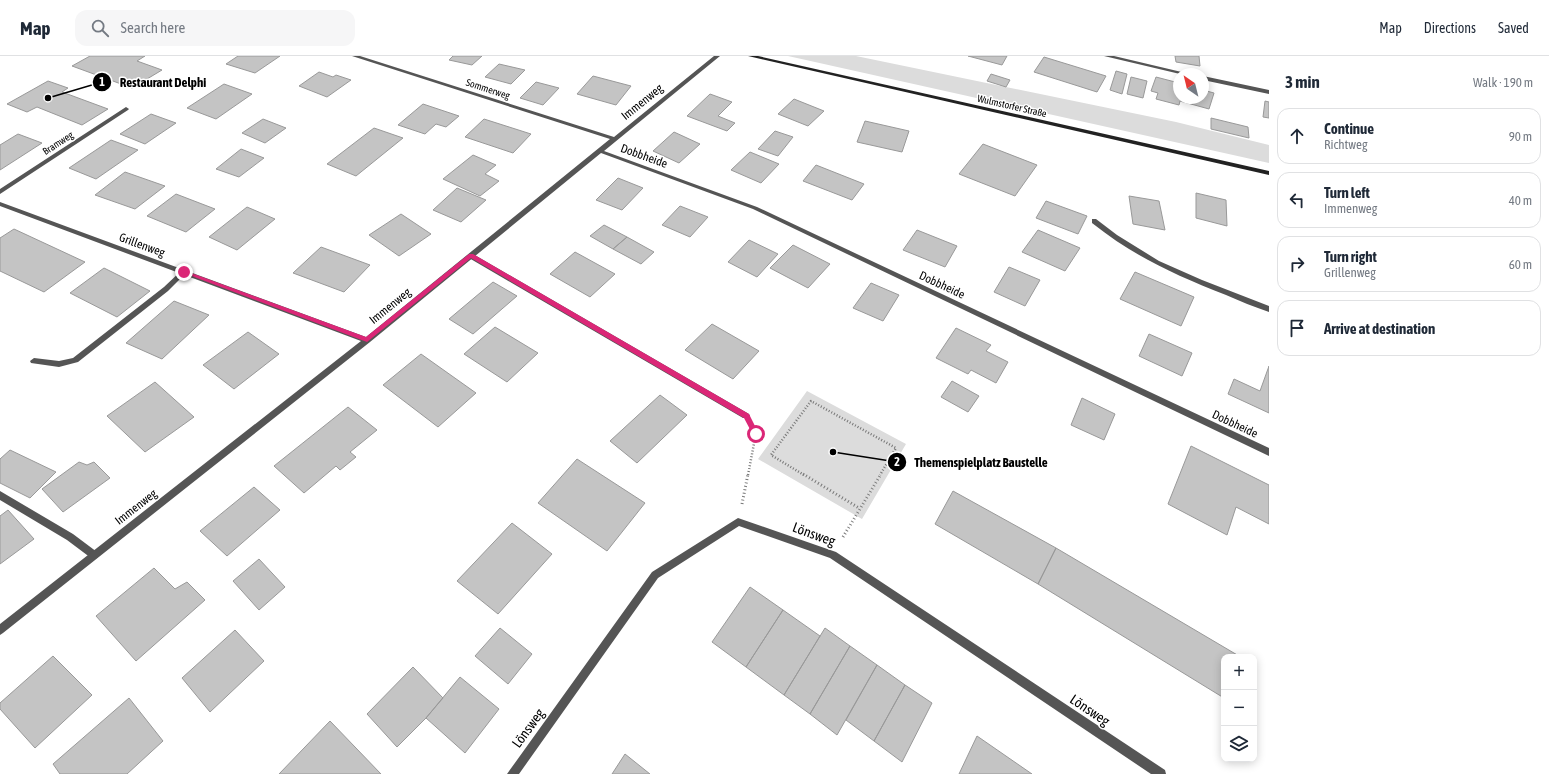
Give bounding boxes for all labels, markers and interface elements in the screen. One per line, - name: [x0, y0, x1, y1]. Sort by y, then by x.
- search box: [75, 10, 355, 46]
- text: Map: [20, 17, 51, 39]
- icon: search: [89, 17, 111, 39]
- text: Search here: [121, 19, 185, 36]
- text: Map: [1379, 20, 1402, 36]
- text: Directions: [1424, 20, 1476, 36]
- text: Saved: [1498, 20, 1529, 36]
- north arrow: [1173, 68, 1209, 104]
- callout: Restaurant Delphi: [92, 70, 215, 95]
- text: 3 min: [1285, 72, 1320, 92]
- text: 1: [99, 75, 105, 89]
- text: Restaurant Delphi: [120, 75, 206, 90]
- text: Walk · 190 m: [1473, 75, 1533, 90]
- street label: Sommerweg: [465, 77, 512, 101]
- street label: Immenweg: [618, 81, 666, 123]
- street label: Wulmstorfer Straße: [976, 93, 1048, 119]
- text: Continue: [1324, 120, 1374, 137]
- icon: ahead: [1286, 125, 1308, 147]
- street label: Bramweg: [41, 129, 76, 157]
- text: 90 m: [1509, 129, 1532, 144]
- text: Richtweg: [1324, 137, 1367, 152]
- street label: Dobbheide: [619, 141, 669, 171]
- text: Turn left: [1324, 184, 1370, 201]
- icon: left: [1286, 189, 1308, 211]
- text: 40 m: [1509, 193, 1532, 208]
- text: Immenweg: [1324, 201, 1377, 216]
- street label: Grillenweg: [117, 230, 168, 260]
- text: Turn right: [1324, 248, 1377, 265]
- icon: right: [1286, 253, 1308, 275]
- text: 60 m: [1509, 257, 1532, 272]
- route end: [175, 263, 193, 281]
- text: Grillenweg: [1324, 265, 1376, 280]
- street label: Dobbheide: [917, 268, 967, 302]
- street label: Immenweg: [366, 285, 414, 327]
- icon: arrive: [1286, 317, 1308, 339]
- text: Arrive at destination: [1324, 320, 1435, 337]
- street label: Dobbheide: [1210, 407, 1260, 441]
- route start: [747, 425, 765, 443]
- callout: Themenspielplatz Baustelle: [887, 450, 1056, 475]
- text: 2: [894, 455, 900, 469]
- text: Themenspielplatz Baustelle: [914, 455, 1048, 470]
- street label: Immenweg: [112, 486, 160, 528]
- street label: Lönsweg: [790, 519, 838, 549]
- map controls: [1221, 654, 1257, 762]
- button: +: [1221, 654, 1257, 690]
- button: −: [1221, 690, 1257, 726]
- street label: Lönsweg: [1067, 691, 1113, 729]
- street label: Lönsweg: [509, 705, 547, 751]
- button: layers: [1221, 726, 1257, 762]

